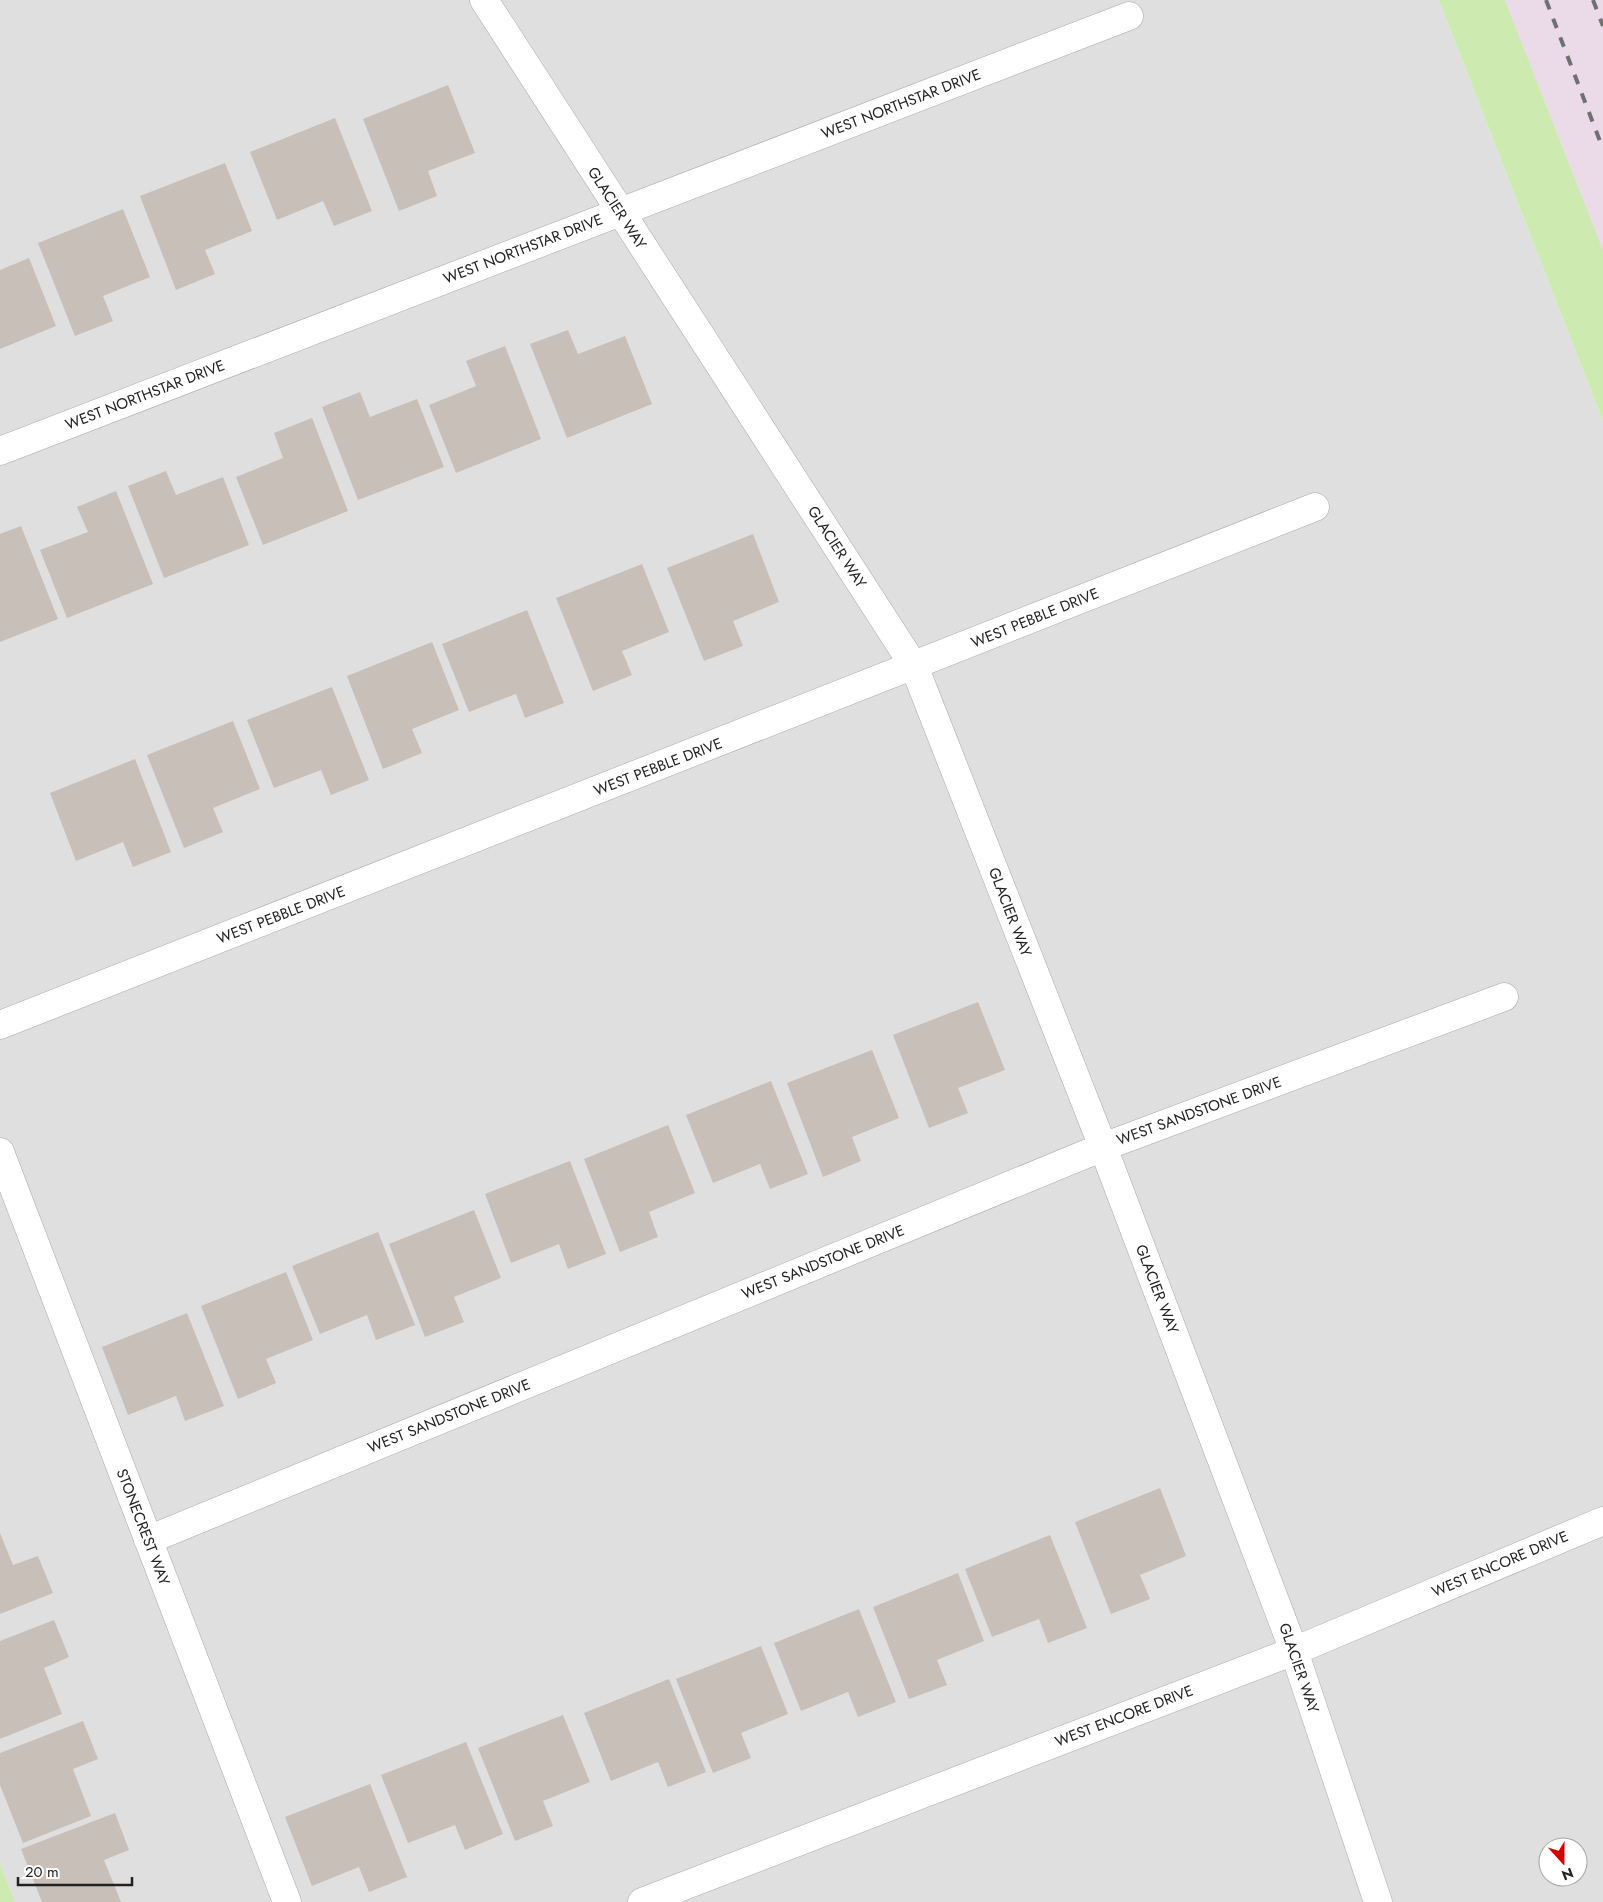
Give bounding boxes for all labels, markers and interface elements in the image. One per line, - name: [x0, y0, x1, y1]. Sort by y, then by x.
- street label: WEST NORTHSTAR DRIVE: [818, 63, 984, 145]
- street label: GLACIER WAY: [582, 163, 652, 254]
- street label: WEST NORTHSTAR DRIVE: [440, 208, 606, 290]
- street label: WEST NORTHSTAR DRIVE: [62, 354, 228, 436]
- street label: GLACIER WAY: [802, 502, 872, 593]
- street label: WEST PEBBLE DRIVE: [968, 582, 1102, 654]
- street label: WEST PEBBLE DRIVE: [591, 732, 725, 802]
- street label: GLACIER WAY: [983, 864, 1037, 960]
- street label: WEST PEBBLE DRIVE: [214, 880, 348, 950]
- street label: WEST SANDSTONE DRIVE: [1114, 1071, 1284, 1151]
- street label: WEST SANDSTONE DRIVE: [738, 1219, 908, 1305]
- street label: GLACIER WAY: [1130, 1241, 1184, 1337]
- street label: WEST SANDSTONE DRIVE: [364, 1373, 534, 1459]
- street label: STONECREST WAY: [111, 1465, 176, 1589]
- street label: WEST ENCORE DRIVE: [1428, 1525, 1572, 1603]
- street label: GLACIER WAY: [1273, 1620, 1325, 1717]
- street label: WEST ENCORE DRIVE: [1052, 1680, 1196, 1752]
- north arrow: [1538, 1837, 1588, 1887]
- scale bar: [18, 1854, 131, 1886]
- text: 20 m: [25, 1861, 59, 1883]
- text: N: [1559, 1863, 1576, 1885]

